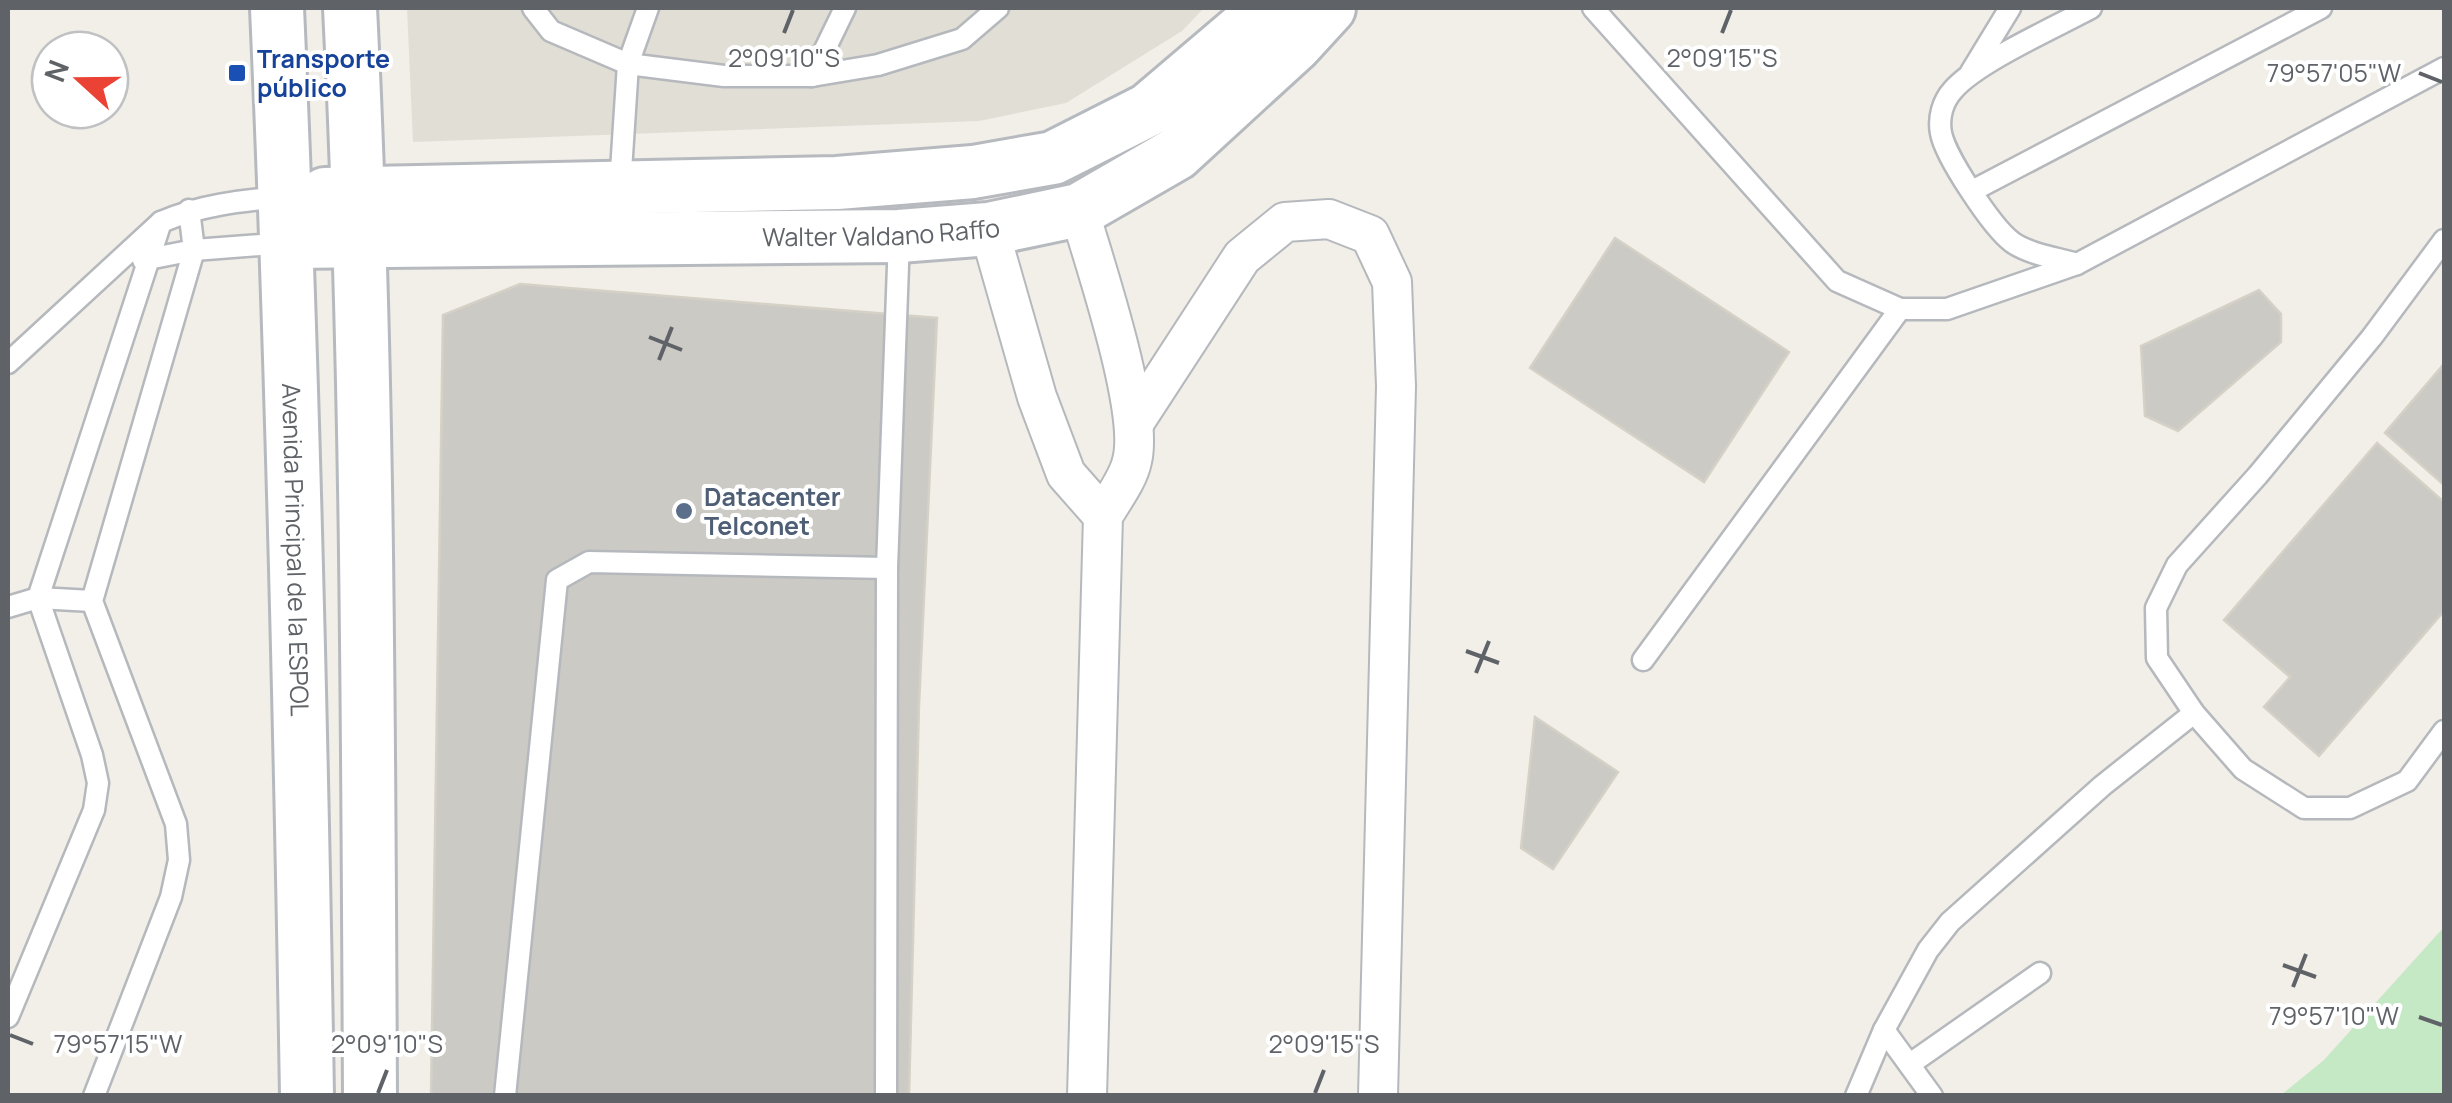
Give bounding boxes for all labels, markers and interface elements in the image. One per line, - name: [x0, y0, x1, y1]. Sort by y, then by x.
- north arrow: [30, 30, 130, 130]
- text: 2°09'10"S: [728, 40, 840, 75]
- text: 2°09'15"S: [1666, 40, 1778, 75]
- place label: Transporte público: [257, 41, 390, 105]
- text: N: [34, 54, 77, 87]
- text: 79°57'05"W: [2267, 55, 2401, 90]
- marker: Transporte público: [226, 62, 248, 84]
- street label: Walter Valdano Raffo: [762, 209, 1003, 254]
- street label: Avenida Principal de la ESPOL: [274, 382, 318, 717]
- place label: Datacenter Telconet: [704, 479, 841, 543]
- marker: Datacenter Telconet: [673, 500, 695, 522]
- text: 79°57'10"W: [2269, 998, 2399, 1033]
- text: 79°57'15"W: [53, 1026, 183, 1061]
- text: 2°09'10"S: [331, 1026, 443, 1061]
- text: 2°09'15"S: [1268, 1026, 1380, 1061]

